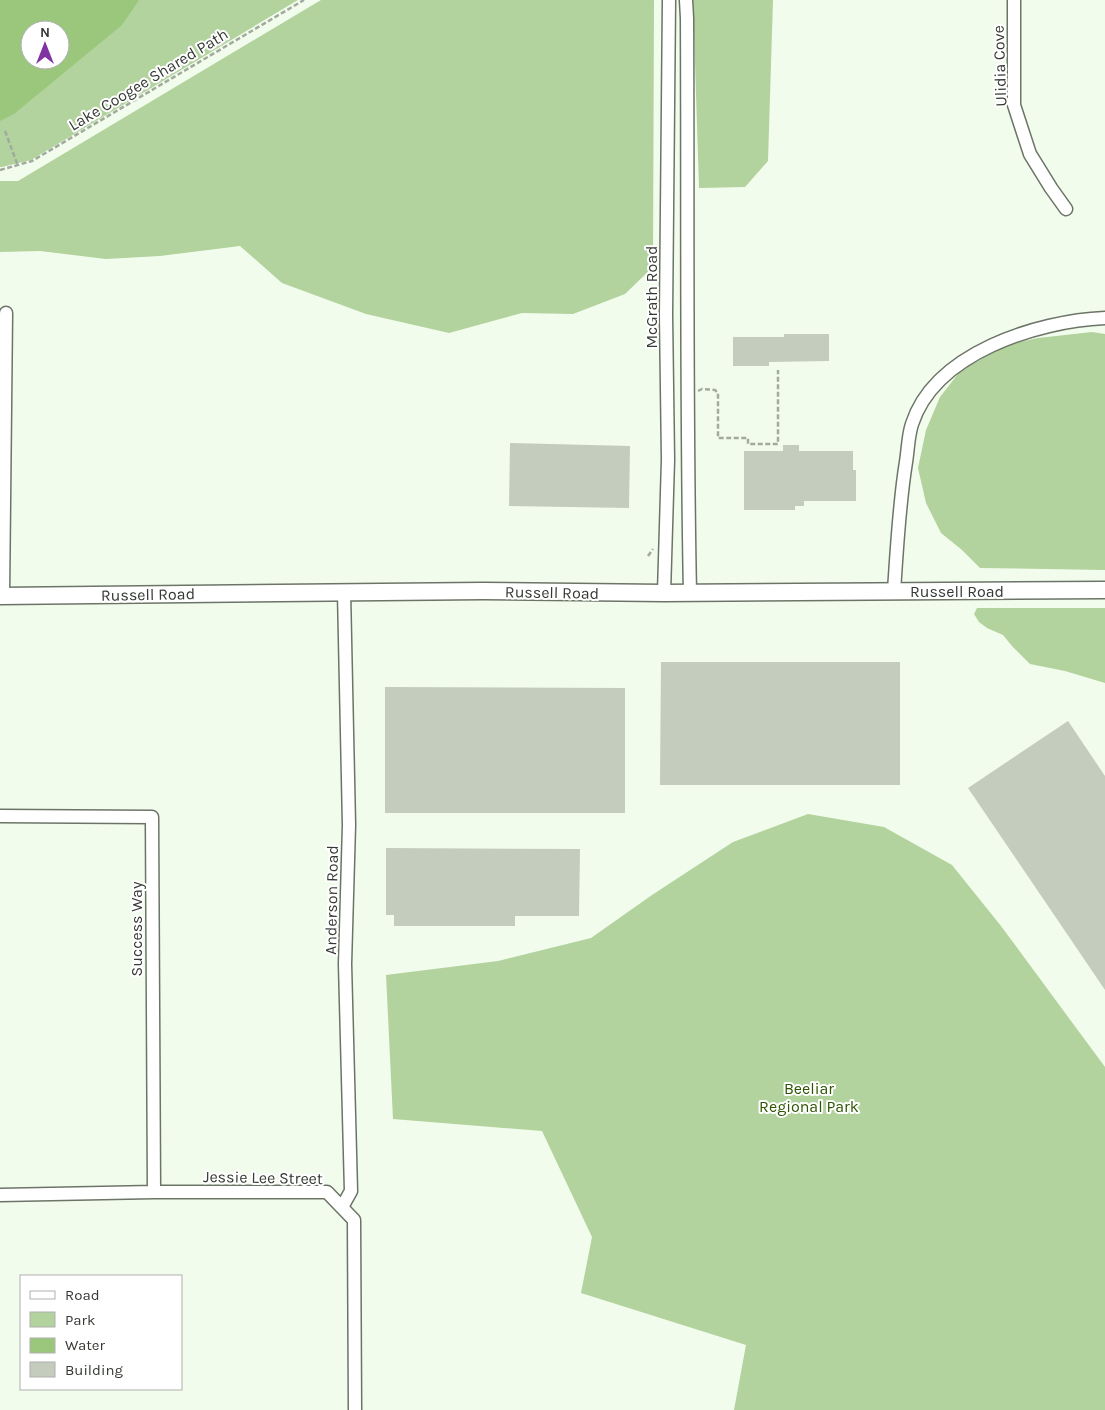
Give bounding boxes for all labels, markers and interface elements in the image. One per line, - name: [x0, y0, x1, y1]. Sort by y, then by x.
- north arrow: [20, 20, 70, 70]
- text: N: [40, 24, 50, 41]
- street label: Lake Coogee Shared Path: [65, 24, 231, 135]
- street label: Ulidia Cove: [989, 25, 1010, 107]
- street label: McGrath Road: [642, 245, 661, 349]
- street label: Russell Road: [505, 582, 599, 603]
- street label: Russell Road: [910, 582, 1004, 601]
- street label: Russell Road: [101, 584, 195, 605]
- street label: Anderson Road: [321, 845, 342, 955]
- street label: Success Way: [127, 881, 146, 976]
- park label: Beeliar Regional Park: [759, 1079, 859, 1116]
- street label: Jessie Lee Street: [203, 1167, 323, 1188]
- legend: [20, 1275, 182, 1390]
- text: Road: [65, 1286, 100, 1304]
- text: Park: [65, 1311, 95, 1329]
- text: Water: [65, 1336, 106, 1354]
- text: Building: [65, 1361, 123, 1379]

